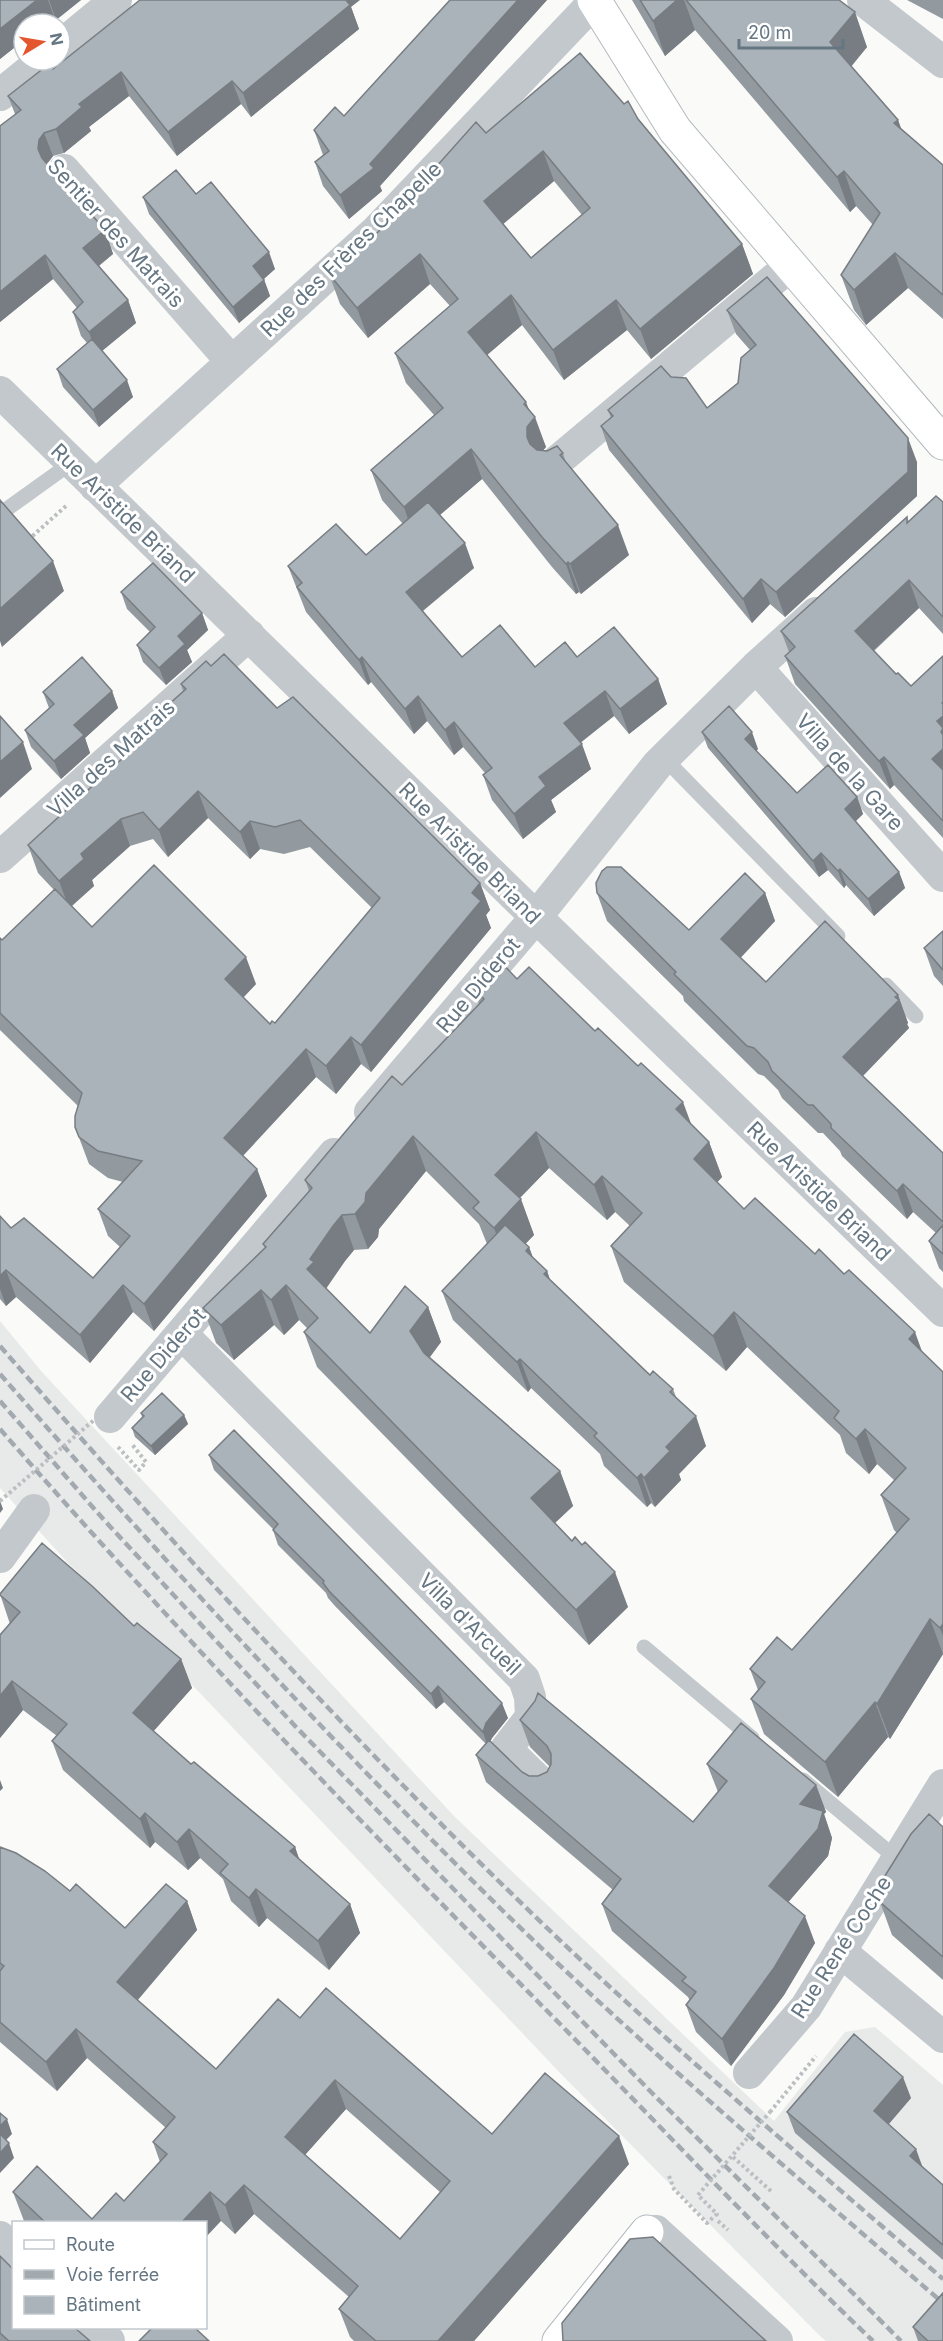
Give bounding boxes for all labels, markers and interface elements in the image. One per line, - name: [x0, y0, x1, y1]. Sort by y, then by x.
- north arrow: [12, 12, 72, 72]
- scale bar: [739, 12, 842, 50]
- text: 20 m: [748, 22, 791, 43]
- text: N: [46, 31, 68, 47]
- street label: Sentier des Matrais: [43, 153, 189, 313]
- street label: Rue des Frères Chapelle: [255, 156, 447, 342]
- street label: Rue Aristide Briand: [46, 438, 200, 588]
- street label: Villa des Matrais: [42, 694, 180, 822]
- street label: Villa de la Gare: [791, 708, 909, 836]
- street label: Rue Aristide Briand: [394, 777, 546, 929]
- street label: Rue Diderot: [431, 932, 525, 1038]
- street label: Rue Aristide Briand: [742, 1116, 896, 1266]
- street label: Rue Diderot: [115, 1303, 211, 1407]
- street label: Villa d'Arcueil: [414, 1568, 526, 1680]
- street label: Rue René Coche: [786, 1871, 896, 2023]
- legend: [12, 2221, 207, 2329]
- text: Route: [66, 2234, 115, 2255]
- text: Voie ferrée: [66, 2264, 159, 2285]
- text: Bâtiment: [66, 2294, 141, 2315]

